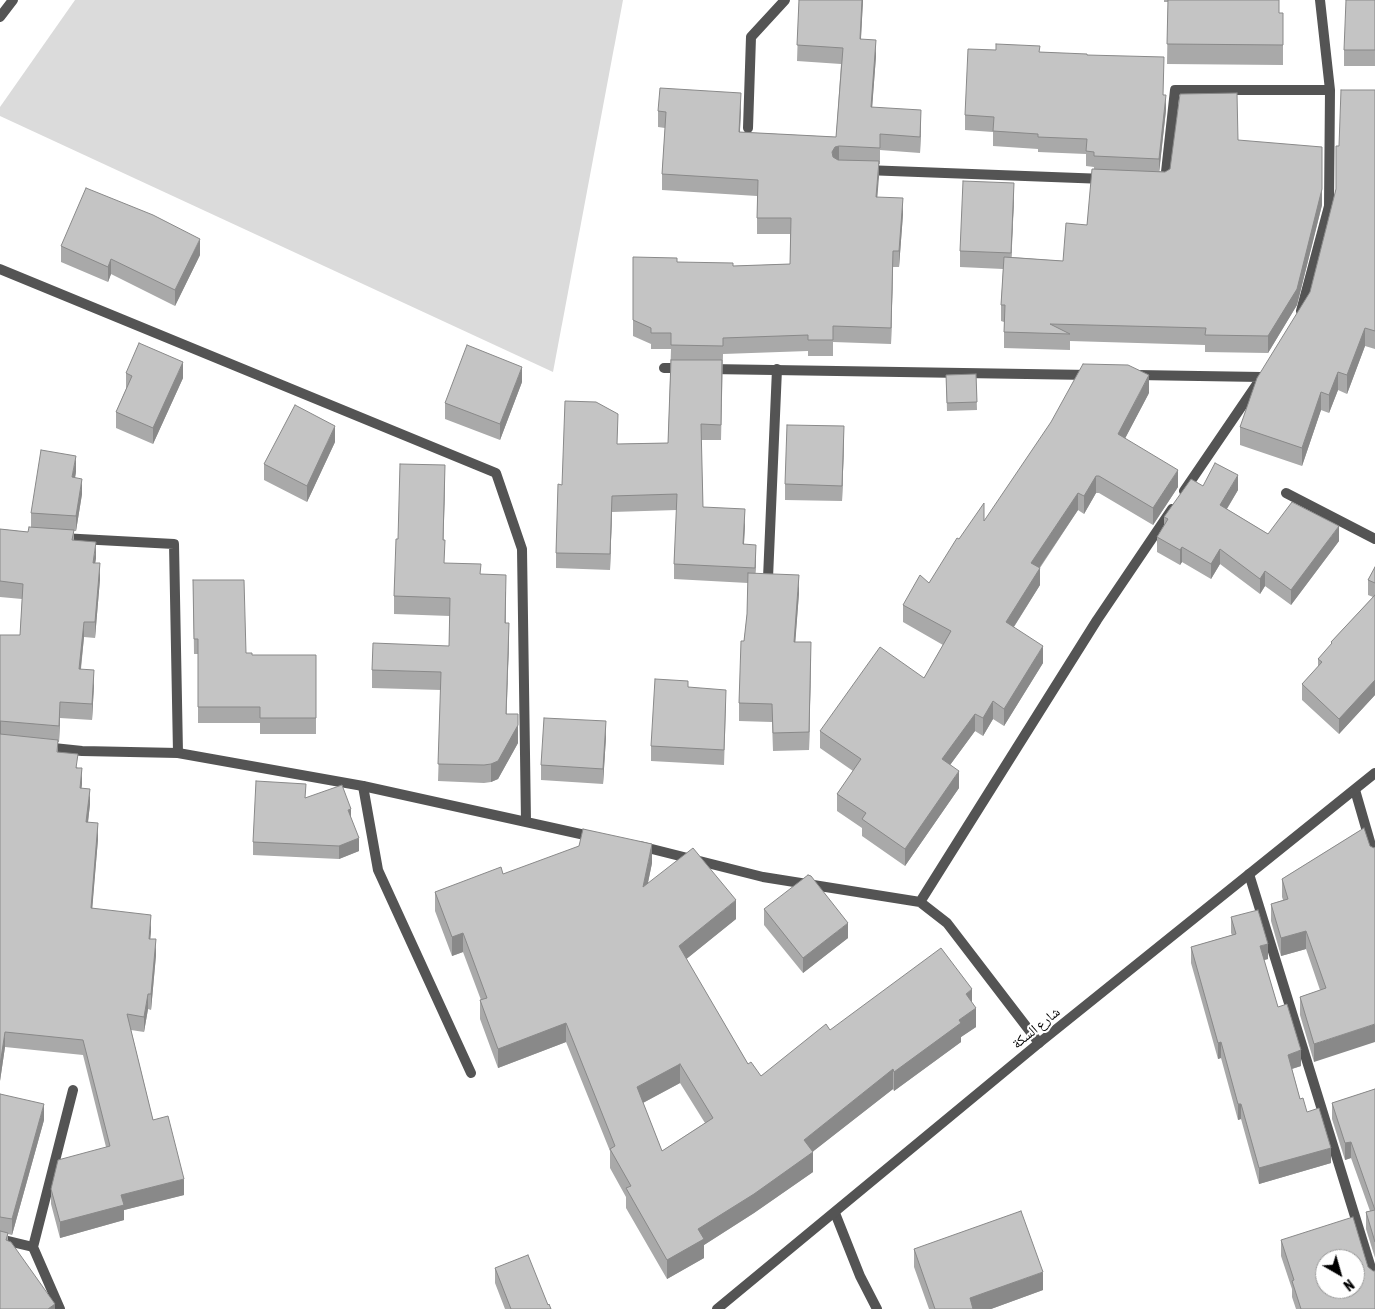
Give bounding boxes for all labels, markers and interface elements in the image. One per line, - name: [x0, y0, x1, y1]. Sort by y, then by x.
- street label: شارع السكة: [1009, 1004, 1063, 1052]
- north arrow: [1315, 1249, 1365, 1299]
- text: N: [1340, 1276, 1357, 1294]

